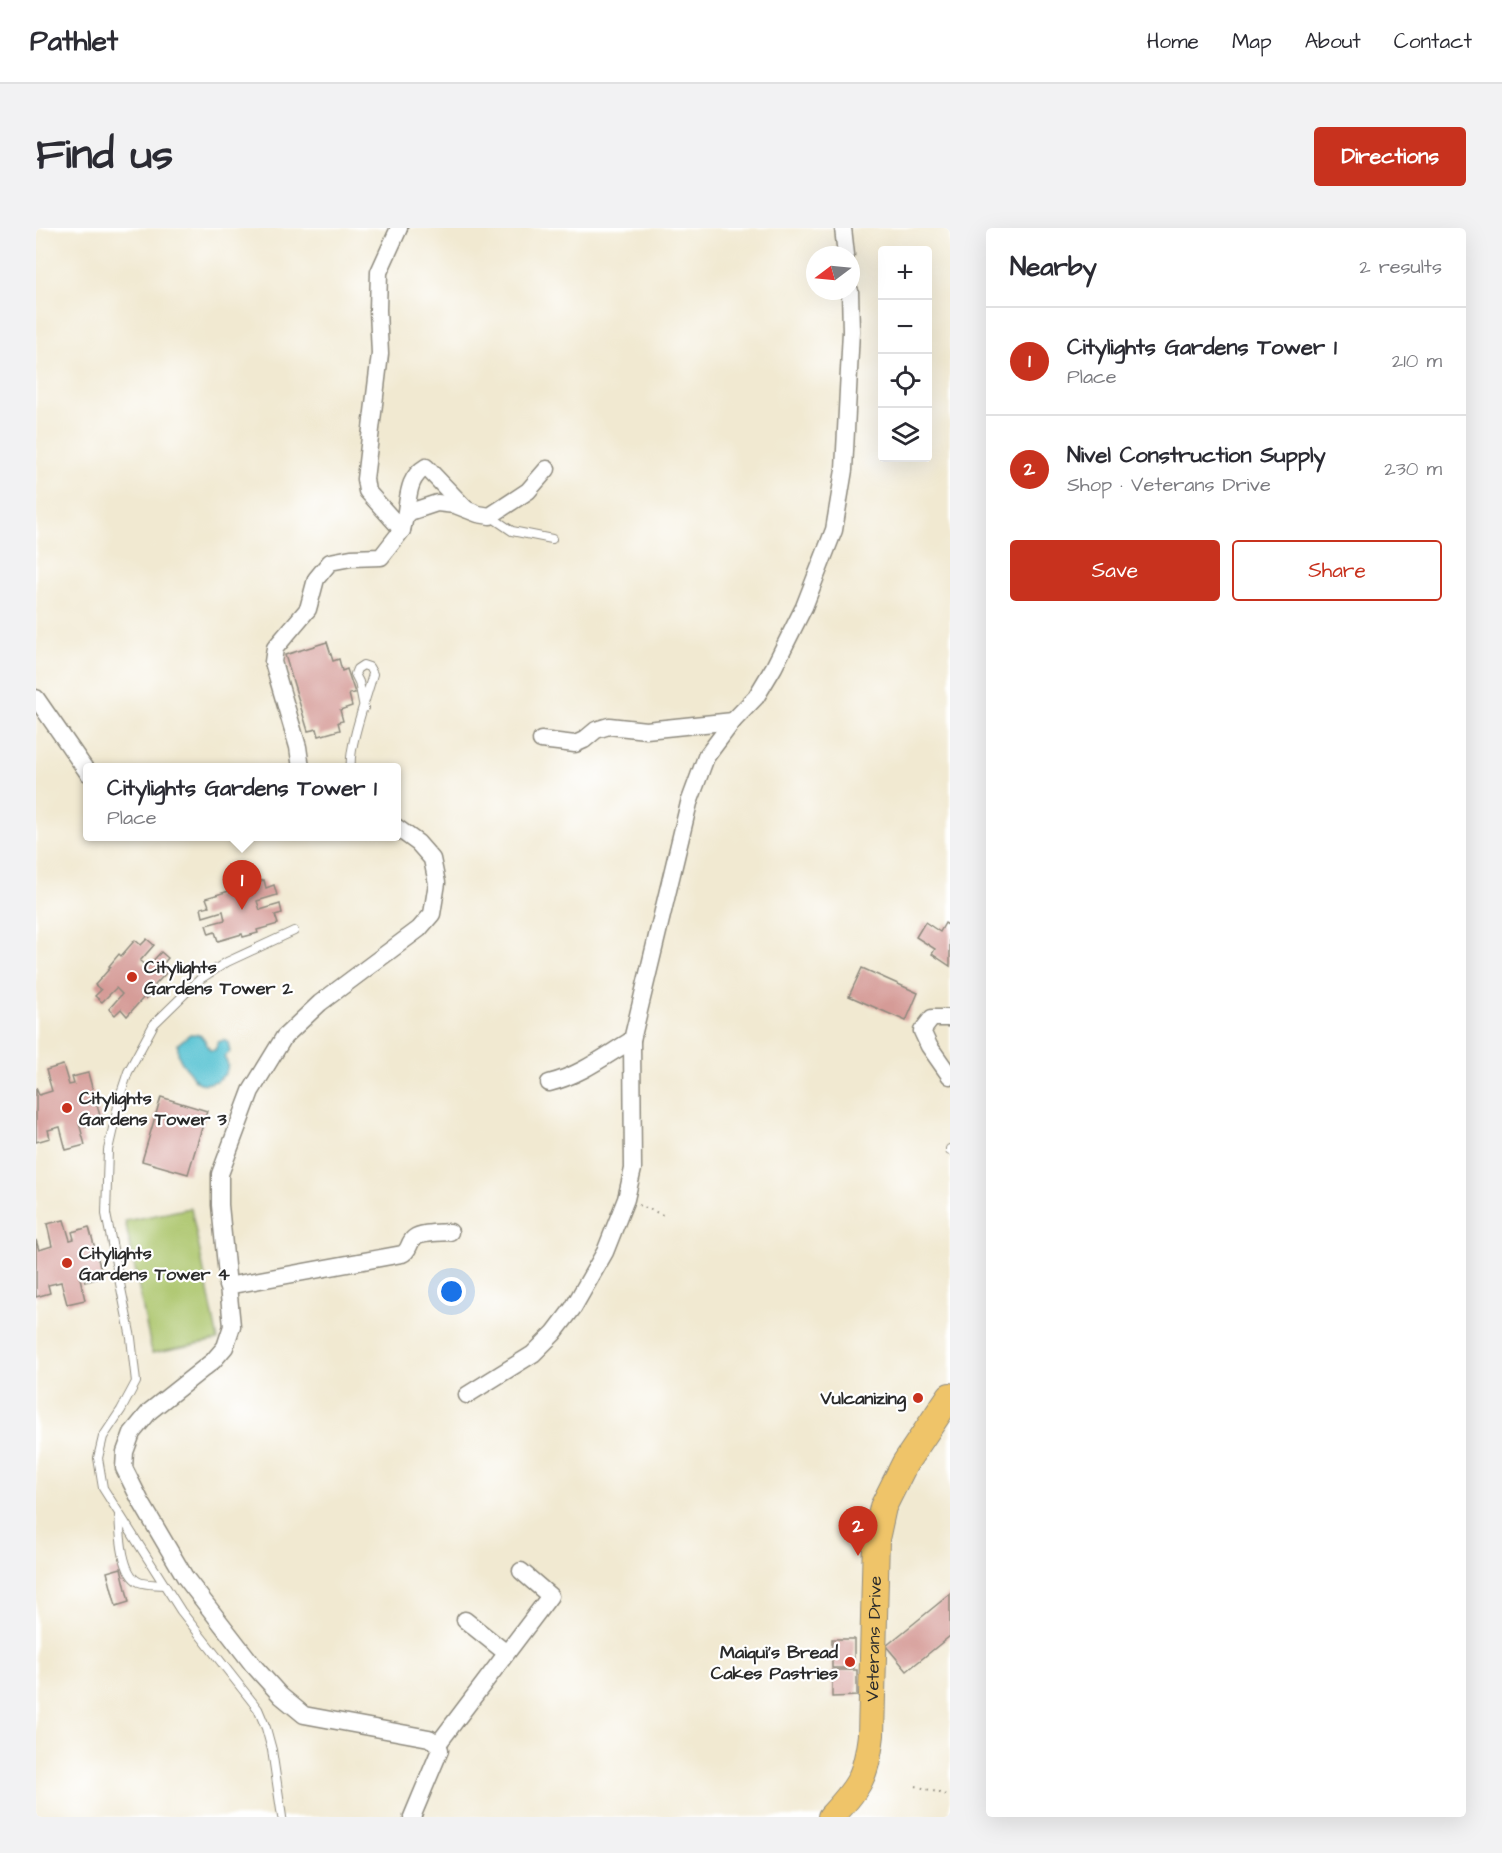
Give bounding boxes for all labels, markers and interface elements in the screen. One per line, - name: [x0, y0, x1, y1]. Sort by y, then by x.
- text: Pathlet: [30, 22, 118, 61]
- text: Home: [1147, 27, 1199, 56]
- text: Map: [1232, 27, 1272, 56]
- text: About: [1305, 27, 1361, 56]
- text: Contact: [1394, 27, 1472, 56]
- text: Find us: [36, 127, 173, 185]
- button: Directions: [1314, 127, 1466, 186]
- north arrow: [806, 246, 860, 300]
- map controls: [878, 246, 932, 462]
- button: +: [878, 246, 932, 300]
- text: Nearby: [1010, 249, 1097, 285]
- text: 2 results: [1359, 253, 1442, 281]
- button: −: [878, 300, 932, 354]
- text: Citylights Gardens Tower 1: [1067, 332, 1337, 363]
- text: 1: [1028, 347, 1031, 375]
- text: 210 m: [1392, 347, 1442, 375]
- button: locate: [878, 354, 932, 408]
- text: Place: [1067, 363, 1117, 391]
- button: layers: [878, 408, 932, 462]
- text: Nivel Construction Supply: [1067, 440, 1326, 471]
- text: 2: [1024, 455, 1035, 483]
- text: 230 m: [1384, 455, 1442, 483]
- text: Shop · Veterans Drive: [1067, 471, 1271, 499]
- button: Save: [1010, 540, 1220, 601]
- button: Share: [1232, 540, 1442, 601]
- popup: [83, 763, 401, 841]
- text: Citylights Gardens Tower 1: [107, 773, 377, 804]
- text: Place: [107, 804, 157, 832]
- pin: 1: [222, 860, 262, 910]
- place label: Citylights Gardens Tower 2: [144, 955, 294, 1001]
- marker: Citylights Gardens Tower 2: [125, 970, 139, 984]
- place label: Citylights Gardens Tower 3: [79, 1086, 228, 1132]
- marker: Citylights Gardens Tower 3: [60, 1101, 74, 1115]
- place label: Citylights Gardens Tower 4: [79, 1241, 231, 1287]
- marker: Citylights Gardens Tower 4: [60, 1256, 74, 1270]
- your location: [437, 1277, 466, 1306]
- place label: Vulcanizing: [820, 1386, 907, 1412]
- marker: Vulcanizing: [911, 1391, 925, 1405]
- pin: 2: [838, 1506, 878, 1556]
- street label: Veterans Drive: [859, 1575, 888, 1702]
- place label: Maiqui's Bread Cakes Pastries: [711, 1640, 839, 1686]
- marker: Maiqui's Bread Cakes Pastries: [843, 1655, 857, 1669]

